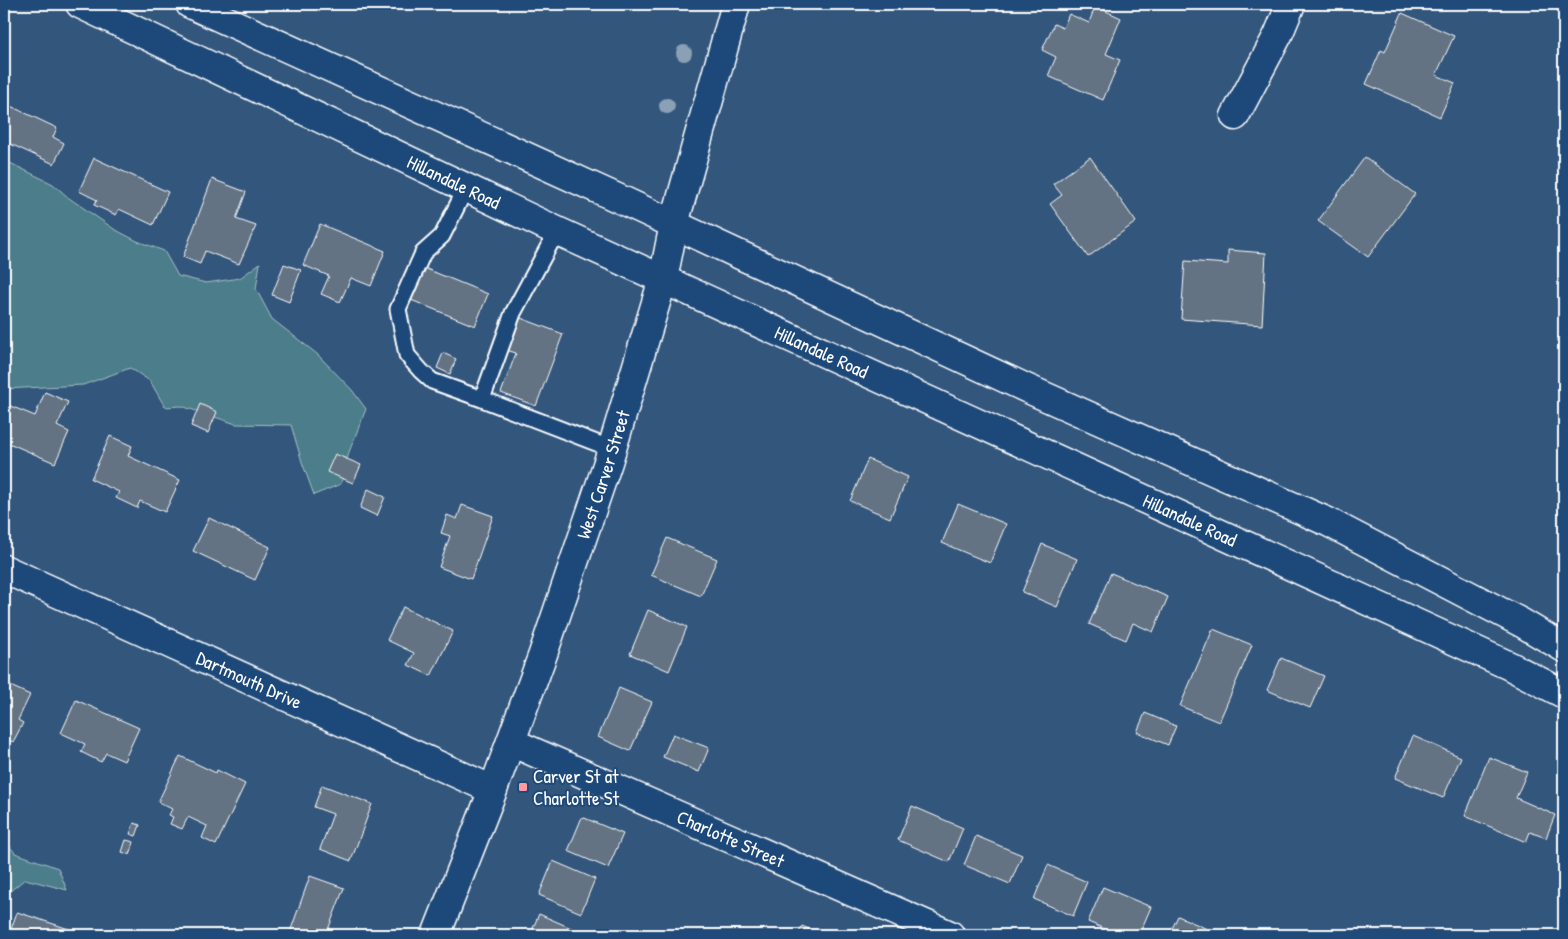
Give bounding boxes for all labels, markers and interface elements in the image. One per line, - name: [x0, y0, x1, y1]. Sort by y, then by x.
- street label: Hillandale Road: [403, 149, 505, 215]
- street label: Hillandale Road: [770, 319, 873, 385]
- street label: West Carver Street: [570, 407, 636, 542]
- street label: Hillandale Road: [1139, 487, 1242, 553]
- street label: Dartmouth Drive: [192, 645, 306, 715]
- place label: Carver St at Charlotte St: [533, 763, 620, 811]
- marker: Carver St at Charlotte St: [517, 781, 529, 793]
- street label: Charlotte Street: [673, 804, 789, 874]

